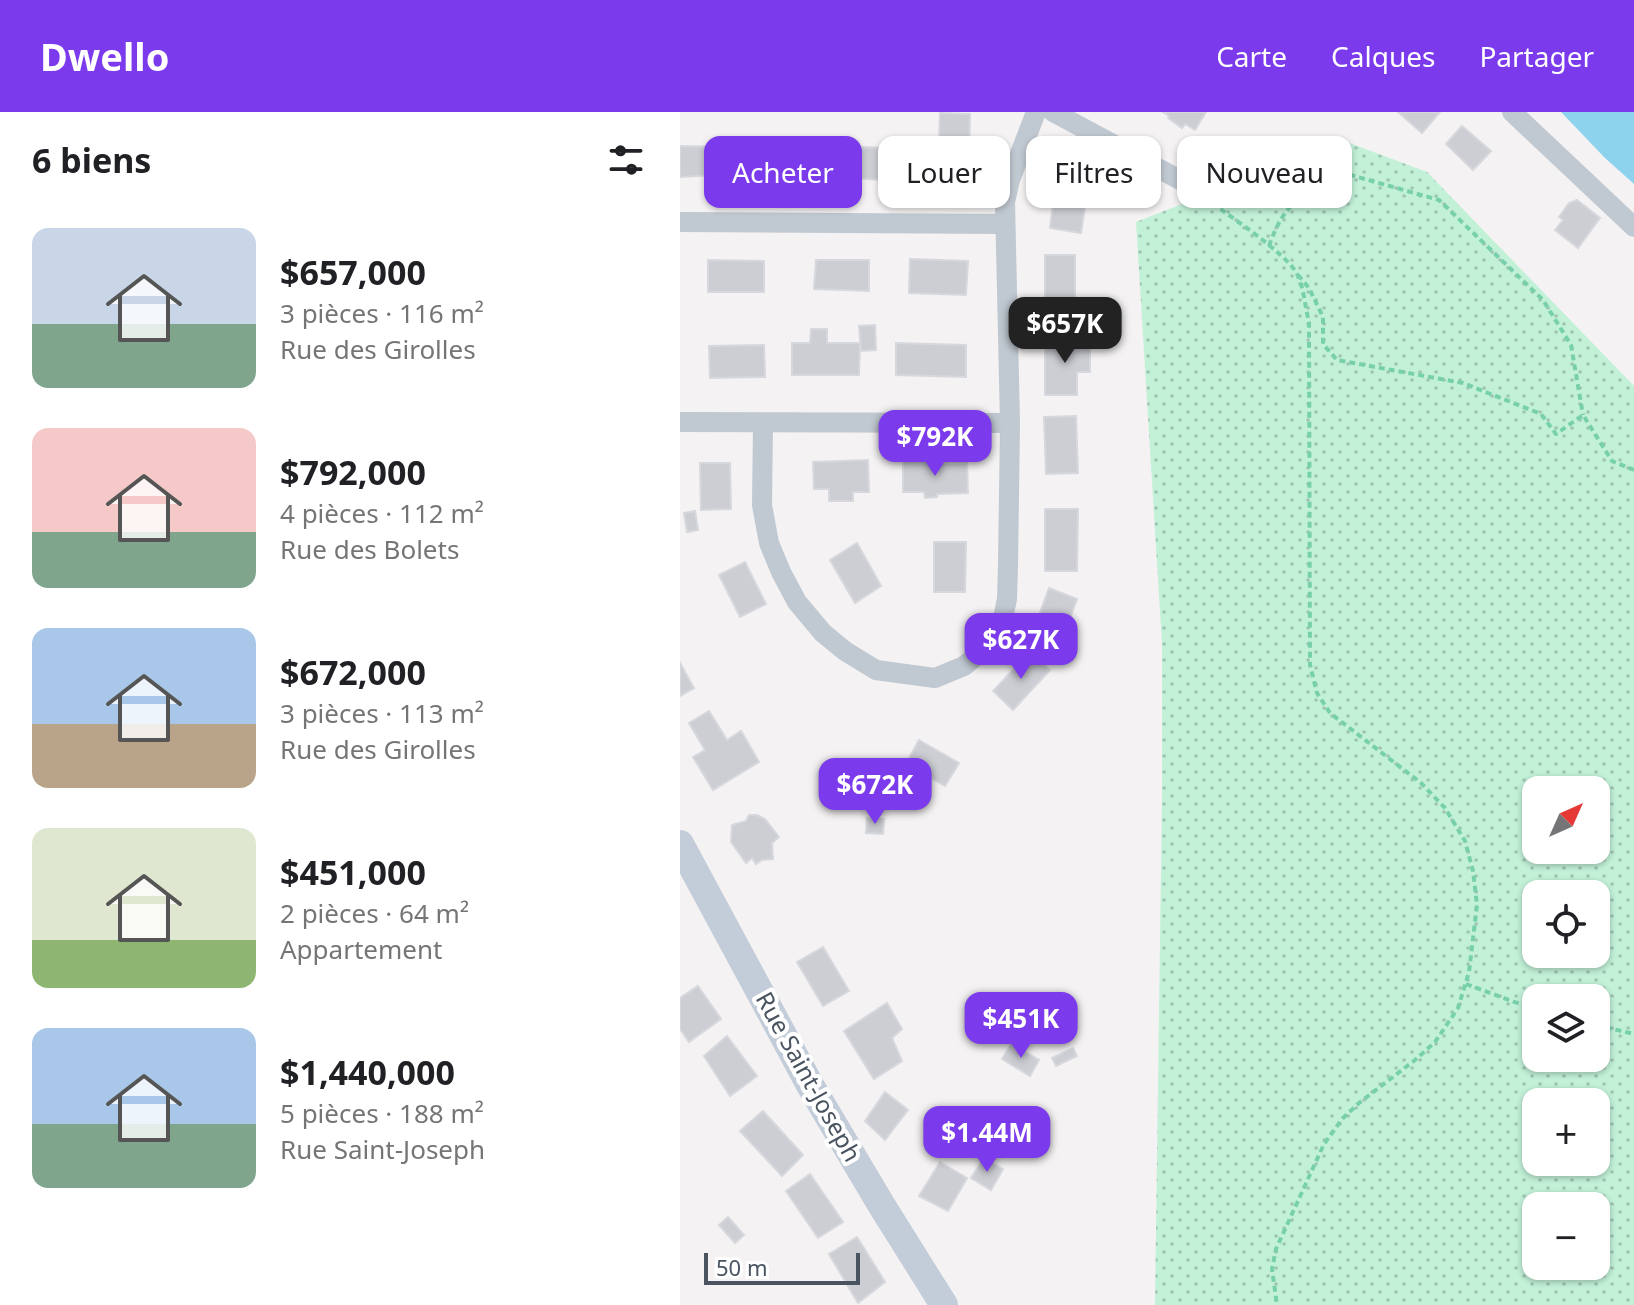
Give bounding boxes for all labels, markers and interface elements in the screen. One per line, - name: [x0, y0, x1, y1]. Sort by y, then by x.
- text: Dwello: [40, 30, 169, 82]
- text: Carte: [1216, 37, 1287, 75]
- text: Calques: [1331, 37, 1435, 75]
- text: Partager: [1479, 37, 1594, 75]
- chip: Acheter: [704, 136, 862, 208]
- chip: Louer: [878, 136, 1010, 208]
- chip: Filtres: [1026, 136, 1161, 208]
- chip: Nouveau: [1177, 136, 1352, 208]
- text: 6 biens: [32, 137, 151, 183]
- icon: filters: [604, 138, 648, 182]
- text: $657,000: [280, 249, 426, 295]
- icon: home: [96, 260, 192, 356]
- text: 3 pièces · 116 m²: [280, 295, 484, 331]
- pin: $657K: [1009, 297, 1121, 365]
- text: $657K: [1027, 305, 1103, 341]
- text: Rue des Girolles: [280, 331, 476, 367]
- pin: $792K: [879, 410, 991, 478]
- text: $792K: [897, 418, 973, 454]
- text: $792,000: [280, 449, 426, 495]
- icon: home: [96, 460, 192, 556]
- text: 4 pièces · 112 m²: [280, 495, 484, 531]
- text: Rue des Bolets: [280, 531, 459, 567]
- pin: $627K: [965, 613, 1077, 681]
- text: $627K: [983, 621, 1059, 657]
- text: $672,000: [280, 649, 426, 695]
- icon: home: [96, 660, 192, 756]
- text: 3 pièces · 113 m²: [280, 695, 484, 731]
- text: Rue des Girolles: [280, 731, 476, 767]
- pin: $672K: [819, 758, 931, 826]
- text: $672K: [837, 766, 913, 802]
- north arrow: [1522, 776, 1610, 864]
- map controls: [1522, 776, 1610, 1280]
- text: $451,000: [280, 849, 426, 895]
- icon: home: [96, 860, 192, 956]
- button: locate: [1522, 880, 1610, 968]
- text: 2 pièces · 64 m²: [280, 895, 469, 931]
- text: Appartement: [280, 931, 442, 967]
- button: layers: [1522, 984, 1610, 1072]
- street label: Rue Saint-Joseph: [749, 985, 870, 1167]
- pin: $451K: [965, 992, 1077, 1060]
- text: $451K: [983, 1000, 1059, 1036]
- text: $1,440,000: [280, 1049, 455, 1095]
- icon: home: [96, 1060, 192, 1156]
- button: +: [1522, 1088, 1610, 1176]
- text: 5 pièces · 188 m²: [280, 1095, 484, 1131]
- pin: $1.44M: [922, 1106, 1052, 1174]
- text: $1.44M: [941, 1114, 1033, 1150]
- text: Rue Saint-Joseph: [280, 1131, 485, 1167]
- button: −: [1522, 1192, 1610, 1280]
- scale bar: [704, 1249, 860, 1285]
- text: 50 m: [716, 1252, 767, 1282]

